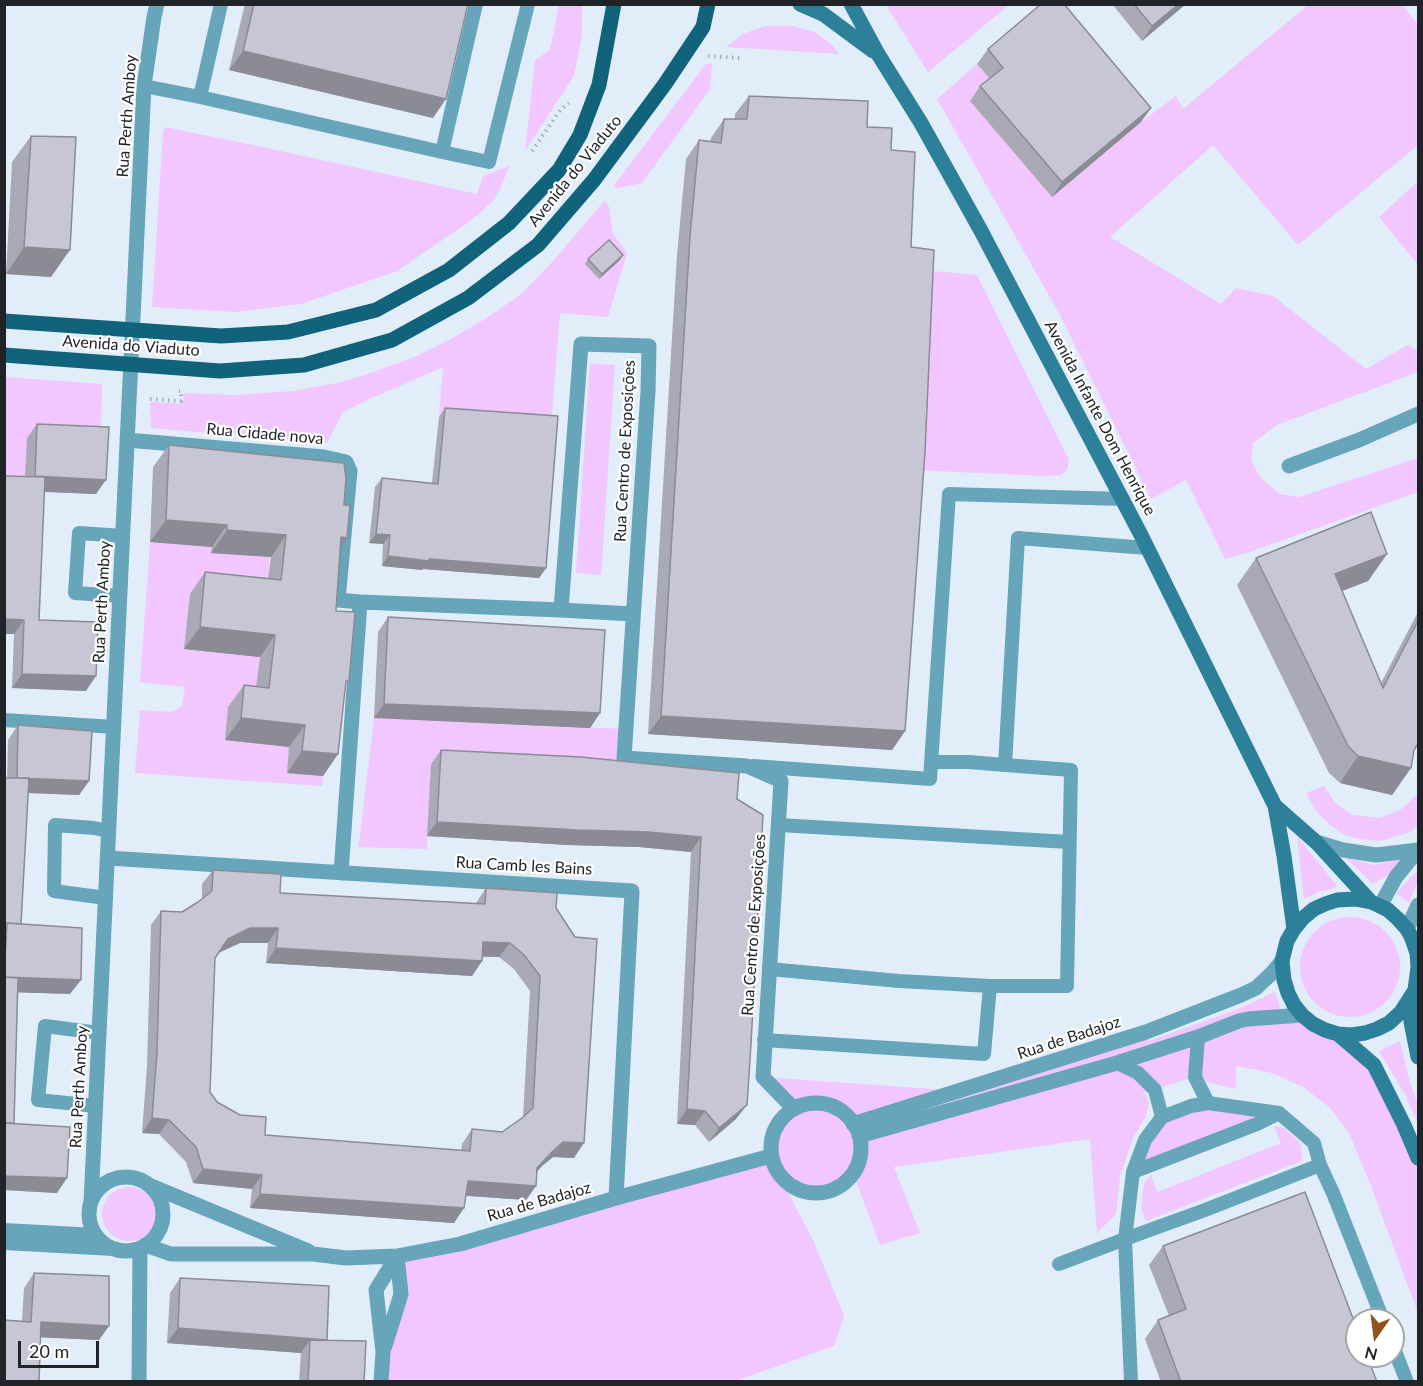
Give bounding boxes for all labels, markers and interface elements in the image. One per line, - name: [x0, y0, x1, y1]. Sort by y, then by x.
- street label: Rua Perth Amboy: [113, 54, 141, 178]
- street label: Avenida do Viaduto: [524, 111, 626, 231]
- street label: Avenida Infante Dom Henrique: [1040, 317, 1160, 519]
- street label: Avenida do Viaduto: [62, 332, 200, 360]
- street label: Rua Centro de Exposições: [611, 359, 639, 543]
- street label: Rua Cidade nova: [206, 419, 324, 449]
- street label: Rua Perth Amboy: [89, 540, 115, 664]
- street label: Rua Centro de Exposições: [738, 833, 770, 1017]
- street label: Rua Camb les Bains: [455, 853, 593, 879]
- street label: Rua de Badajoz: [1015, 1012, 1123, 1064]
- street label: Rua Perth Amboy: [66, 1025, 92, 1149]
- street label: Rua de Badajoz: [485, 1178, 593, 1226]
- north arrow: [1345, 1308, 1405, 1368]
- scale bar: [21, 1329, 102, 1367]
- text: 20 m: [29, 1340, 69, 1362]
- text: N: [1363, 1343, 1379, 1365]

